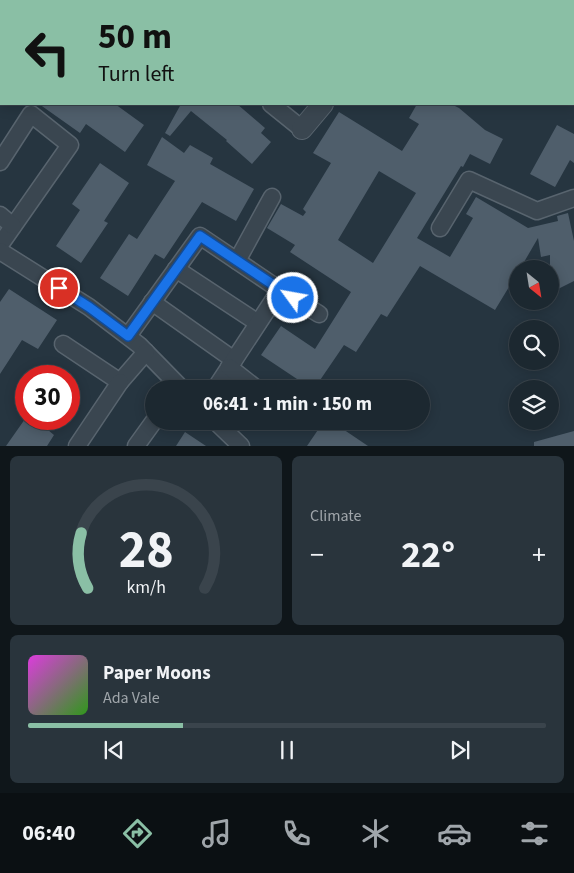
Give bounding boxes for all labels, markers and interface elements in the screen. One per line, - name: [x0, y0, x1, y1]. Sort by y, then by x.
- text: 50 m: [98, 12, 172, 62]
- icon: left: [15, 20, 80, 85]
- text: Turn left: [98, 58, 174, 90]
- north arrow: [509, 260, 559, 310]
- map controls: [509, 260, 559, 430]
- pin: [38, 267, 80, 309]
- position arrow: [266, 271, 318, 323]
- icon: arrive: [45, 274, 73, 302]
- button: search: [509, 320, 559, 370]
- speed limit sign: 30: [15, 365, 80, 430]
- button: layers: [509, 380, 559, 430]
- text: 06:41 · 1 min · 150 m: [203, 391, 372, 418]
- text: Climate: [310, 505, 361, 527]
- text: 28: [119, 514, 173, 588]
- text: 22°: [401, 528, 455, 582]
- text: −: [310, 535, 324, 575]
- text: +: [532, 535, 546, 575]
- text: km/h: [126, 575, 166, 600]
- text: Paper Moons: [103, 660, 211, 687]
- text: Ada Vale: [103, 687, 160, 709]
- icon: previous: [100, 736, 128, 764]
- icon: pause: [273, 736, 301, 764]
- icon: next: [446, 736, 474, 764]
- icon: directions: [120, 816, 155, 851]
- icon: music: [199, 816, 234, 851]
- icon: phone: [279, 816, 314, 851]
- icon: climate: [358, 816, 393, 851]
- icon: car: [437, 816, 472, 851]
- icon: filters: [517, 816, 552, 851]
- text: 06:40: [22, 817, 75, 849]

